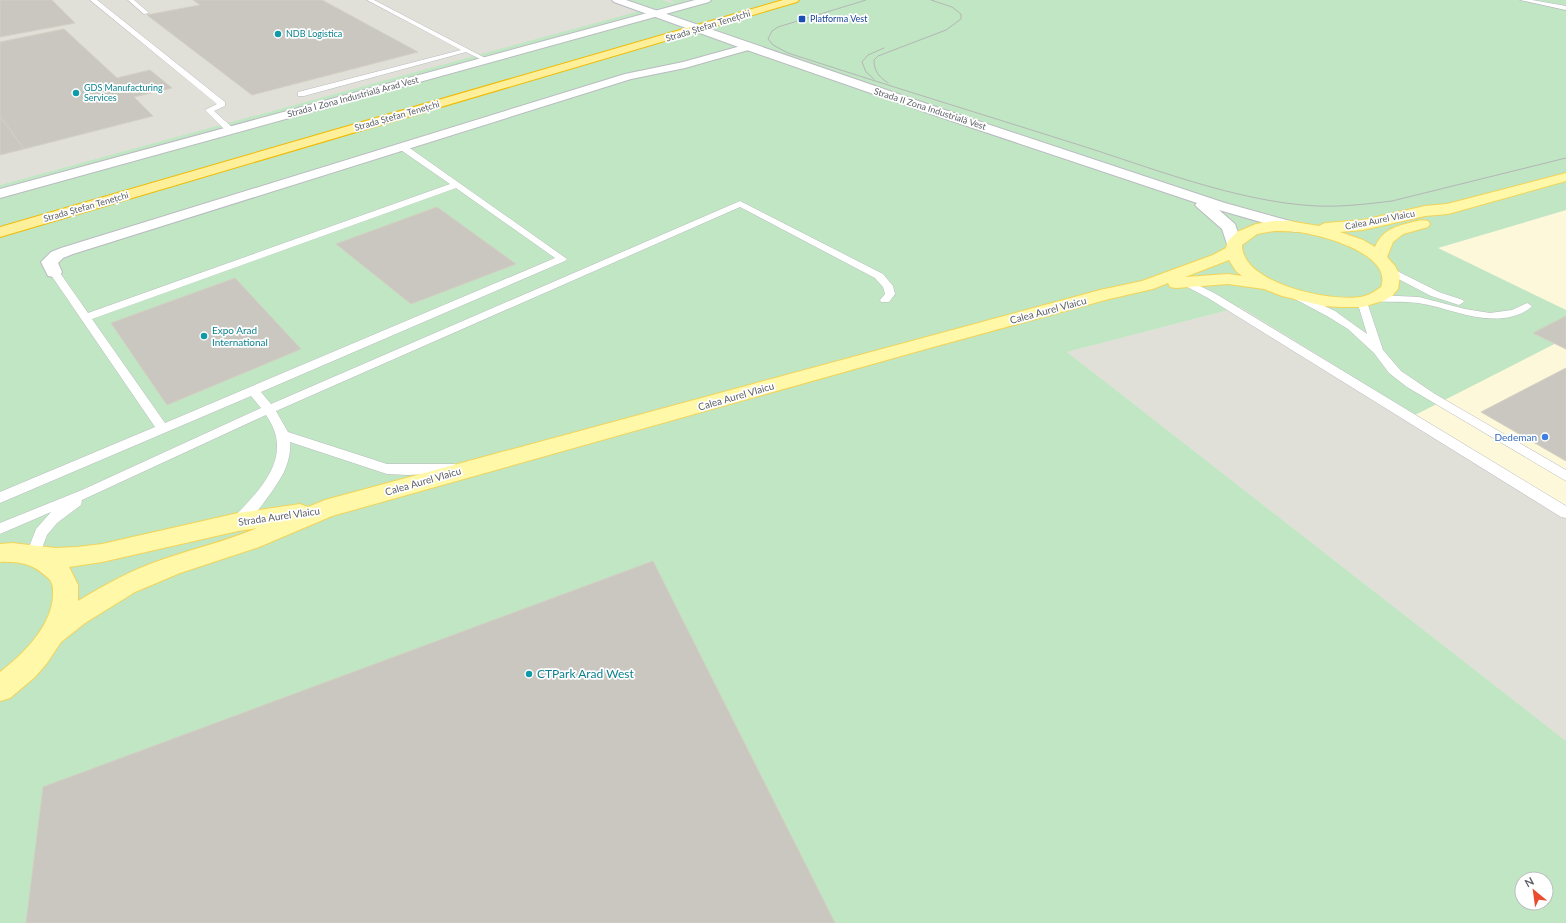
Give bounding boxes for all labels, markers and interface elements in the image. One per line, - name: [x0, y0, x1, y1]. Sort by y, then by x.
- street label: Strada Ștefan Tenețchi: [664, 7, 752, 44]
- place label: Platforma Vest: [810, 13, 868, 24]
- marker: Platforma Vest: [797, 14, 807, 24]
- place label: NDB Logistica: [286, 28, 342, 39]
- marker: NDB Logistica: [273, 29, 283, 39]
- street label: Strada I Zona Industrială Arad Vest: [286, 73, 421, 119]
- place label: GDS Manufacturing Services: [84, 82, 163, 103]
- street label: Strada II Zona Industrială Vest: [873, 85, 988, 132]
- marker: GDS Manufacturing Services: [71, 88, 81, 98]
- street label: Strada Ștefan Tenețchi: [353, 98, 441, 133]
- street label: Strada Ștefan Tenețchi: [42, 189, 130, 224]
- street label: Calea Aurel Vlaicu: [1344, 207, 1416, 232]
- street label: Calea Aurel Vlaicu: [1008, 294, 1088, 326]
- place label: Expo Arad International: [212, 324, 268, 348]
- marker: Expo Arad International: [199, 331, 209, 341]
- street label: Calea Aurel Vlaicu: [696, 379, 776, 413]
- place label: Dedeman: [1495, 431, 1537, 443]
- marker: Dedeman: [1540, 432, 1550, 442]
- street label: Calea Aurel Vlaicu: [383, 464, 463, 498]
- street label: Strada Aurel Vlaicu: [237, 504, 321, 528]
- place label: CTPark Arad West: [537, 666, 634, 681]
- marker: CTPark Arad West: [524, 669, 534, 679]
- north arrow: [1514, 871, 1554, 911]
- text: N: [1522, 874, 1536, 890]

